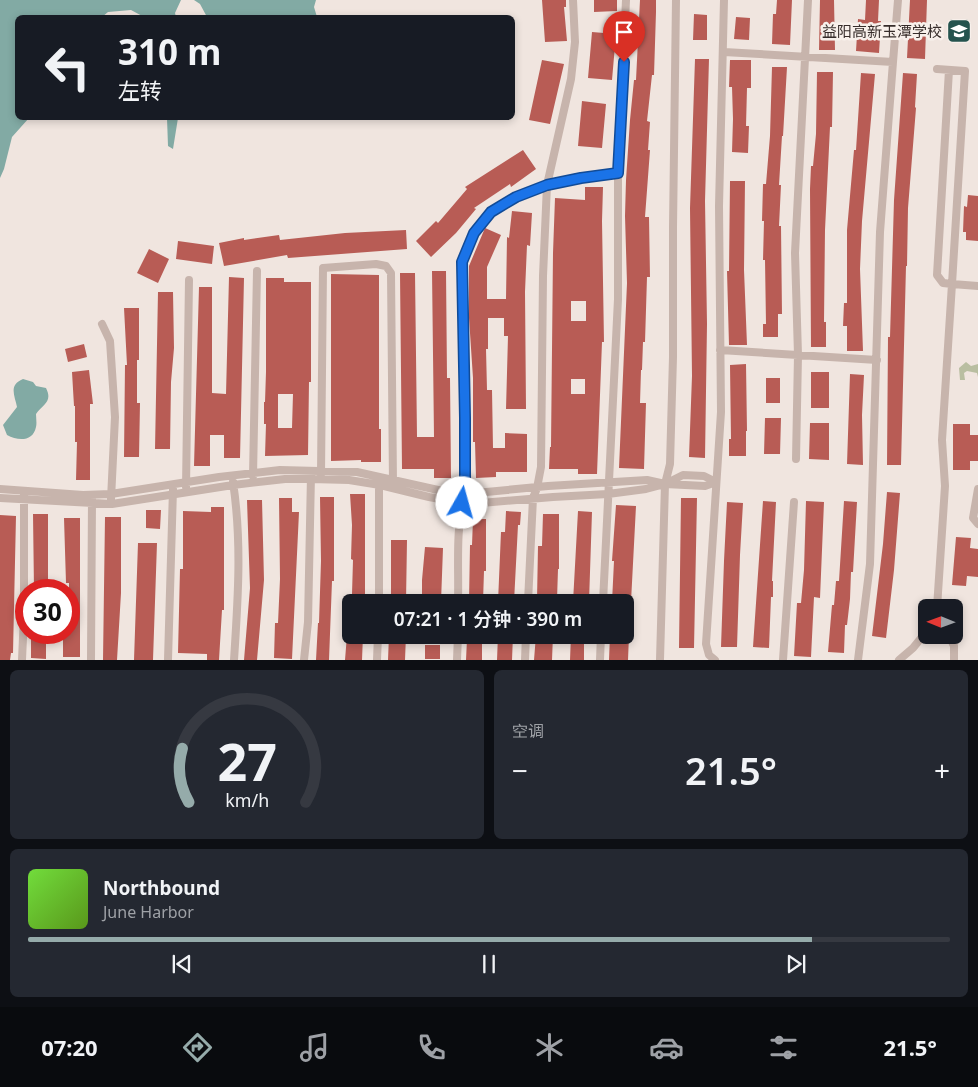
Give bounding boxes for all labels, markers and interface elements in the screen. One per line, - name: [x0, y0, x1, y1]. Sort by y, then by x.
- pin: [603, 11, 645, 62]
- icon: arrive: [610, 18, 638, 46]
- school or university icon: 益阳高新玉潭学校: [946, 18, 972, 44]
- place label: 益阳高新玉潭学校: [822, 21, 942, 41]
- text: 310 m: [118, 28, 221, 75]
- icon: left: [35, 35, 100, 100]
- text: 左转: [118, 75, 162, 105]
- position arrow: [435, 476, 487, 528]
- speed limit sign: 30: [15, 579, 80, 644]
- north arrow: [918, 599, 962, 644]
- map controls: [918, 599, 963, 644]
- text: 07:21 · 1 分钟 · 390 m: [394, 606, 582, 632]
- text: 空调: [512, 720, 544, 742]
- text: 27: [217, 725, 277, 796]
- text: 21.5°: [685, 744, 777, 796]
- text: −: [512, 751, 528, 789]
- text: +: [934, 751, 950, 789]
- text: km/h: [225, 788, 269, 812]
- text: Northbound: [103, 875, 220, 901]
- text: June Harbor: [103, 901, 194, 923]
- icon: previous: [168, 950, 196, 978]
- icon: pause: [475, 950, 503, 978]
- icon: next: [782, 950, 810, 978]
- icon: directions: [180, 1030, 215, 1065]
- icon: music: [297, 1030, 332, 1065]
- icon: phone: [414, 1030, 449, 1065]
- icon: climate: [532, 1030, 567, 1065]
- icon: car: [649, 1030, 684, 1065]
- icon: filters: [766, 1030, 801, 1065]
- text: 07:20: [41, 1032, 98, 1062]
- text: 21.5°: [884, 1032, 937, 1062]

